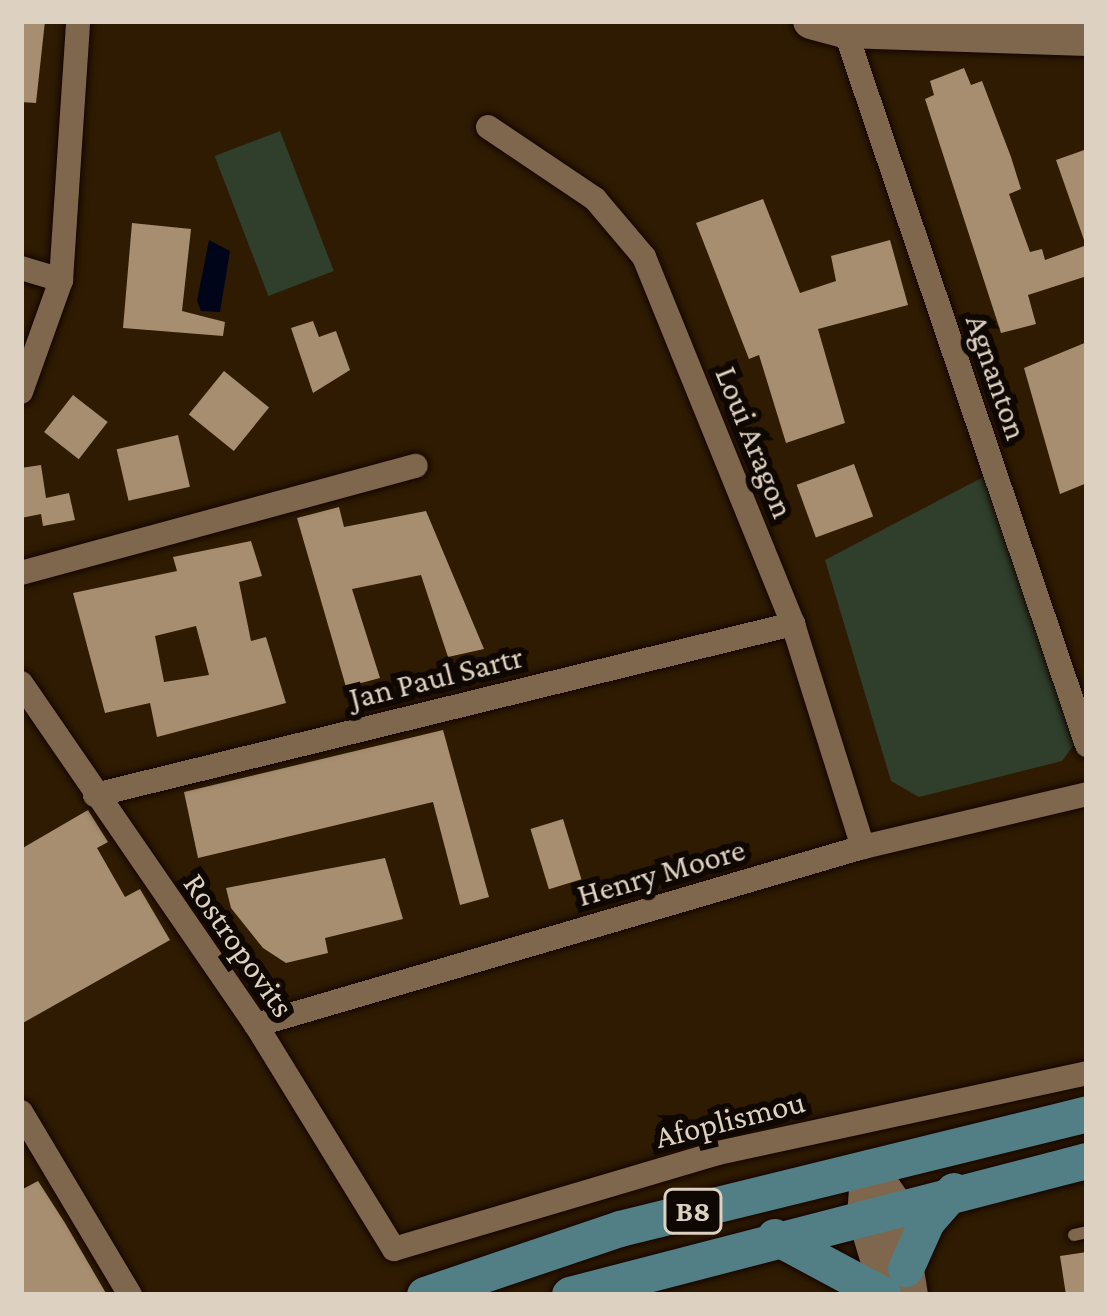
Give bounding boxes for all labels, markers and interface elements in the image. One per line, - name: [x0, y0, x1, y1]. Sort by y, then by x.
- street label: Agnanton: [957, 309, 1037, 445]
- street label: Loui Aragon: [707, 360, 803, 524]
- street label: Jan Paul Sartr: [345, 636, 527, 718]
- street label: Henry Moore: [573, 829, 749, 915]
- street label: Rostropovits: [175, 865, 303, 1025]
- street label: Afoplismou: [651, 1081, 809, 1157]
- road number: B8: [663, 1187, 723, 1235]

